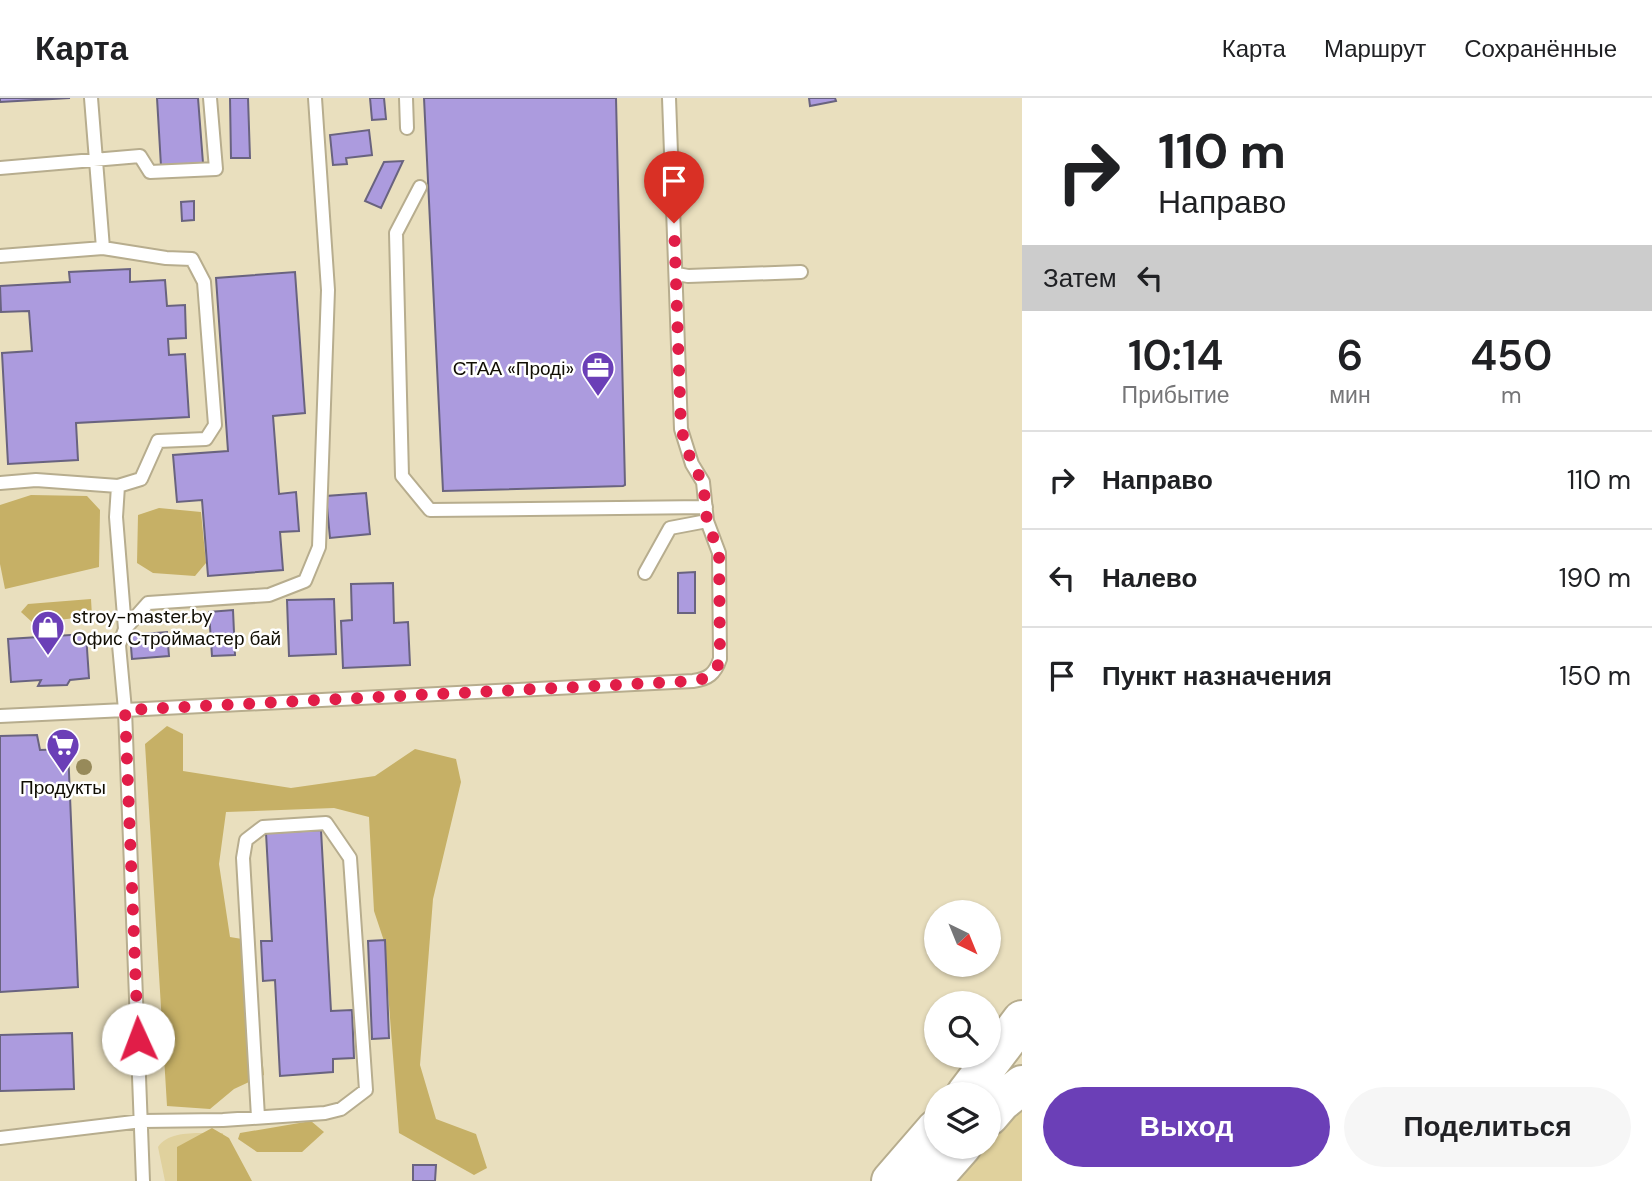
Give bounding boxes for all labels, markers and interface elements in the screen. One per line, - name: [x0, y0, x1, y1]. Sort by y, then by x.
- text: Карта: [35, 27, 128, 70]
- text: Карта: [1222, 33, 1286, 64]
- text: Маршрут: [1324, 33, 1426, 64]
- text: Сохранённые: [1464, 33, 1617, 64]
- text: 110 m: [1158, 119, 1286, 183]
- icon: right: [1043, 126, 1134, 217]
- pin: [644, 151, 704, 223]
- icon: arrive: [655, 162, 693, 200]
- text: Направо: [1158, 181, 1286, 223]
- icon: left: [1131, 259, 1169, 297]
- text: Затем: [1043, 261, 1117, 295]
- text: 10:14: [1128, 328, 1223, 383]
- text: 6: [1337, 328, 1363, 383]
- text: 450: [1470, 328, 1552, 383]
- office icon: СТАА «Проді»: [579, 349, 617, 398]
- place label: СТАА «Проді»: [453, 356, 574, 381]
- text: Прибытие: [1122, 380, 1230, 410]
- text: мин: [1329, 380, 1371, 410]
- text: m: [1501, 380, 1522, 410]
- icon: right: [1043, 461, 1081, 499]
- text: Направо: [1102, 463, 1213, 497]
- text: 110 m: [1567, 463, 1631, 497]
- icon: left: [1043, 559, 1081, 597]
- text: Налево: [1102, 561, 1197, 595]
- text: 190 m: [1559, 561, 1631, 595]
- place label: stroy-master.by Офис Строймастер бай: [72, 604, 281, 651]
- shop icon: stroy-master.by Офис Строймастер бай: [29, 608, 67, 657]
- icon: arrive: [1043, 657, 1081, 695]
- text: Пункт назначения: [1102, 659, 1332, 693]
- text: 150 m: [1559, 659, 1631, 693]
- supermarket icon: Продукты: [44, 726, 82, 775]
- place label: Продукты: [20, 775, 106, 800]
- north arrow: [924, 900, 1001, 976]
- map controls: [924, 900, 1001, 1159]
- button: search: [924, 991, 1001, 1068]
- position arrow: [101, 1002, 175, 1076]
- button: layers: [924, 1082, 1001, 1159]
- button: Выход: [1043, 1087, 1330, 1167]
- button: Поделиться: [1344, 1087, 1631, 1167]

